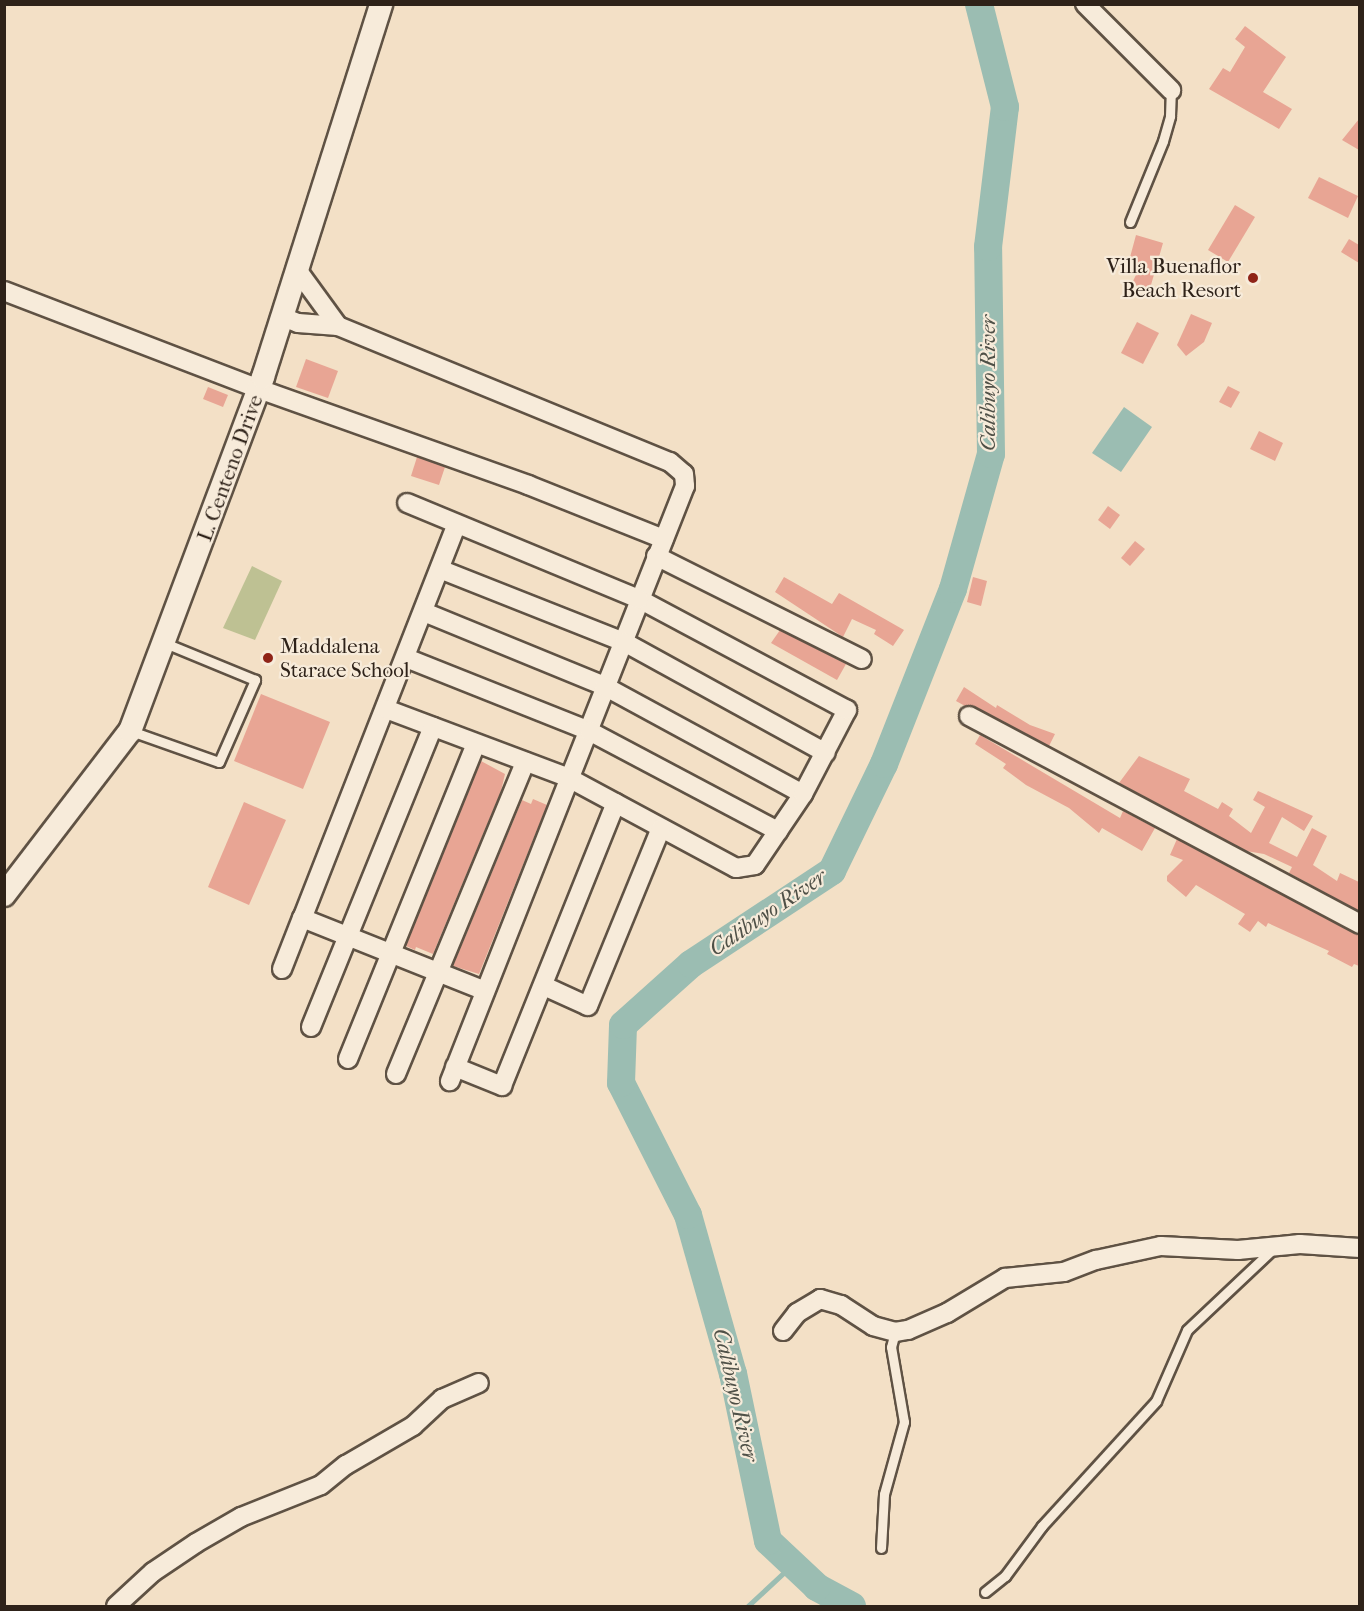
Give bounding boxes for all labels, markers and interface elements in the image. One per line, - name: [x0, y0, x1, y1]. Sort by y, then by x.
- place label: Villa Buenaflor Beach Resort: [1106, 253, 1241, 303]
- marker: Villa Buenaflor Beach Resort: [1246, 271, 1260, 285]
- water label: Calibuyo River: [976, 315, 1002, 451]
- street label: L. Centeno Drive: [192, 391, 268, 545]
- place label: Maddalena Starace School: [280, 633, 410, 683]
- marker: Maddalena Starace School: [261, 651, 275, 665]
- water label: Calibuyo River: [704, 864, 832, 962]
- water label: Calibuyo River: [707, 1326, 763, 1464]

